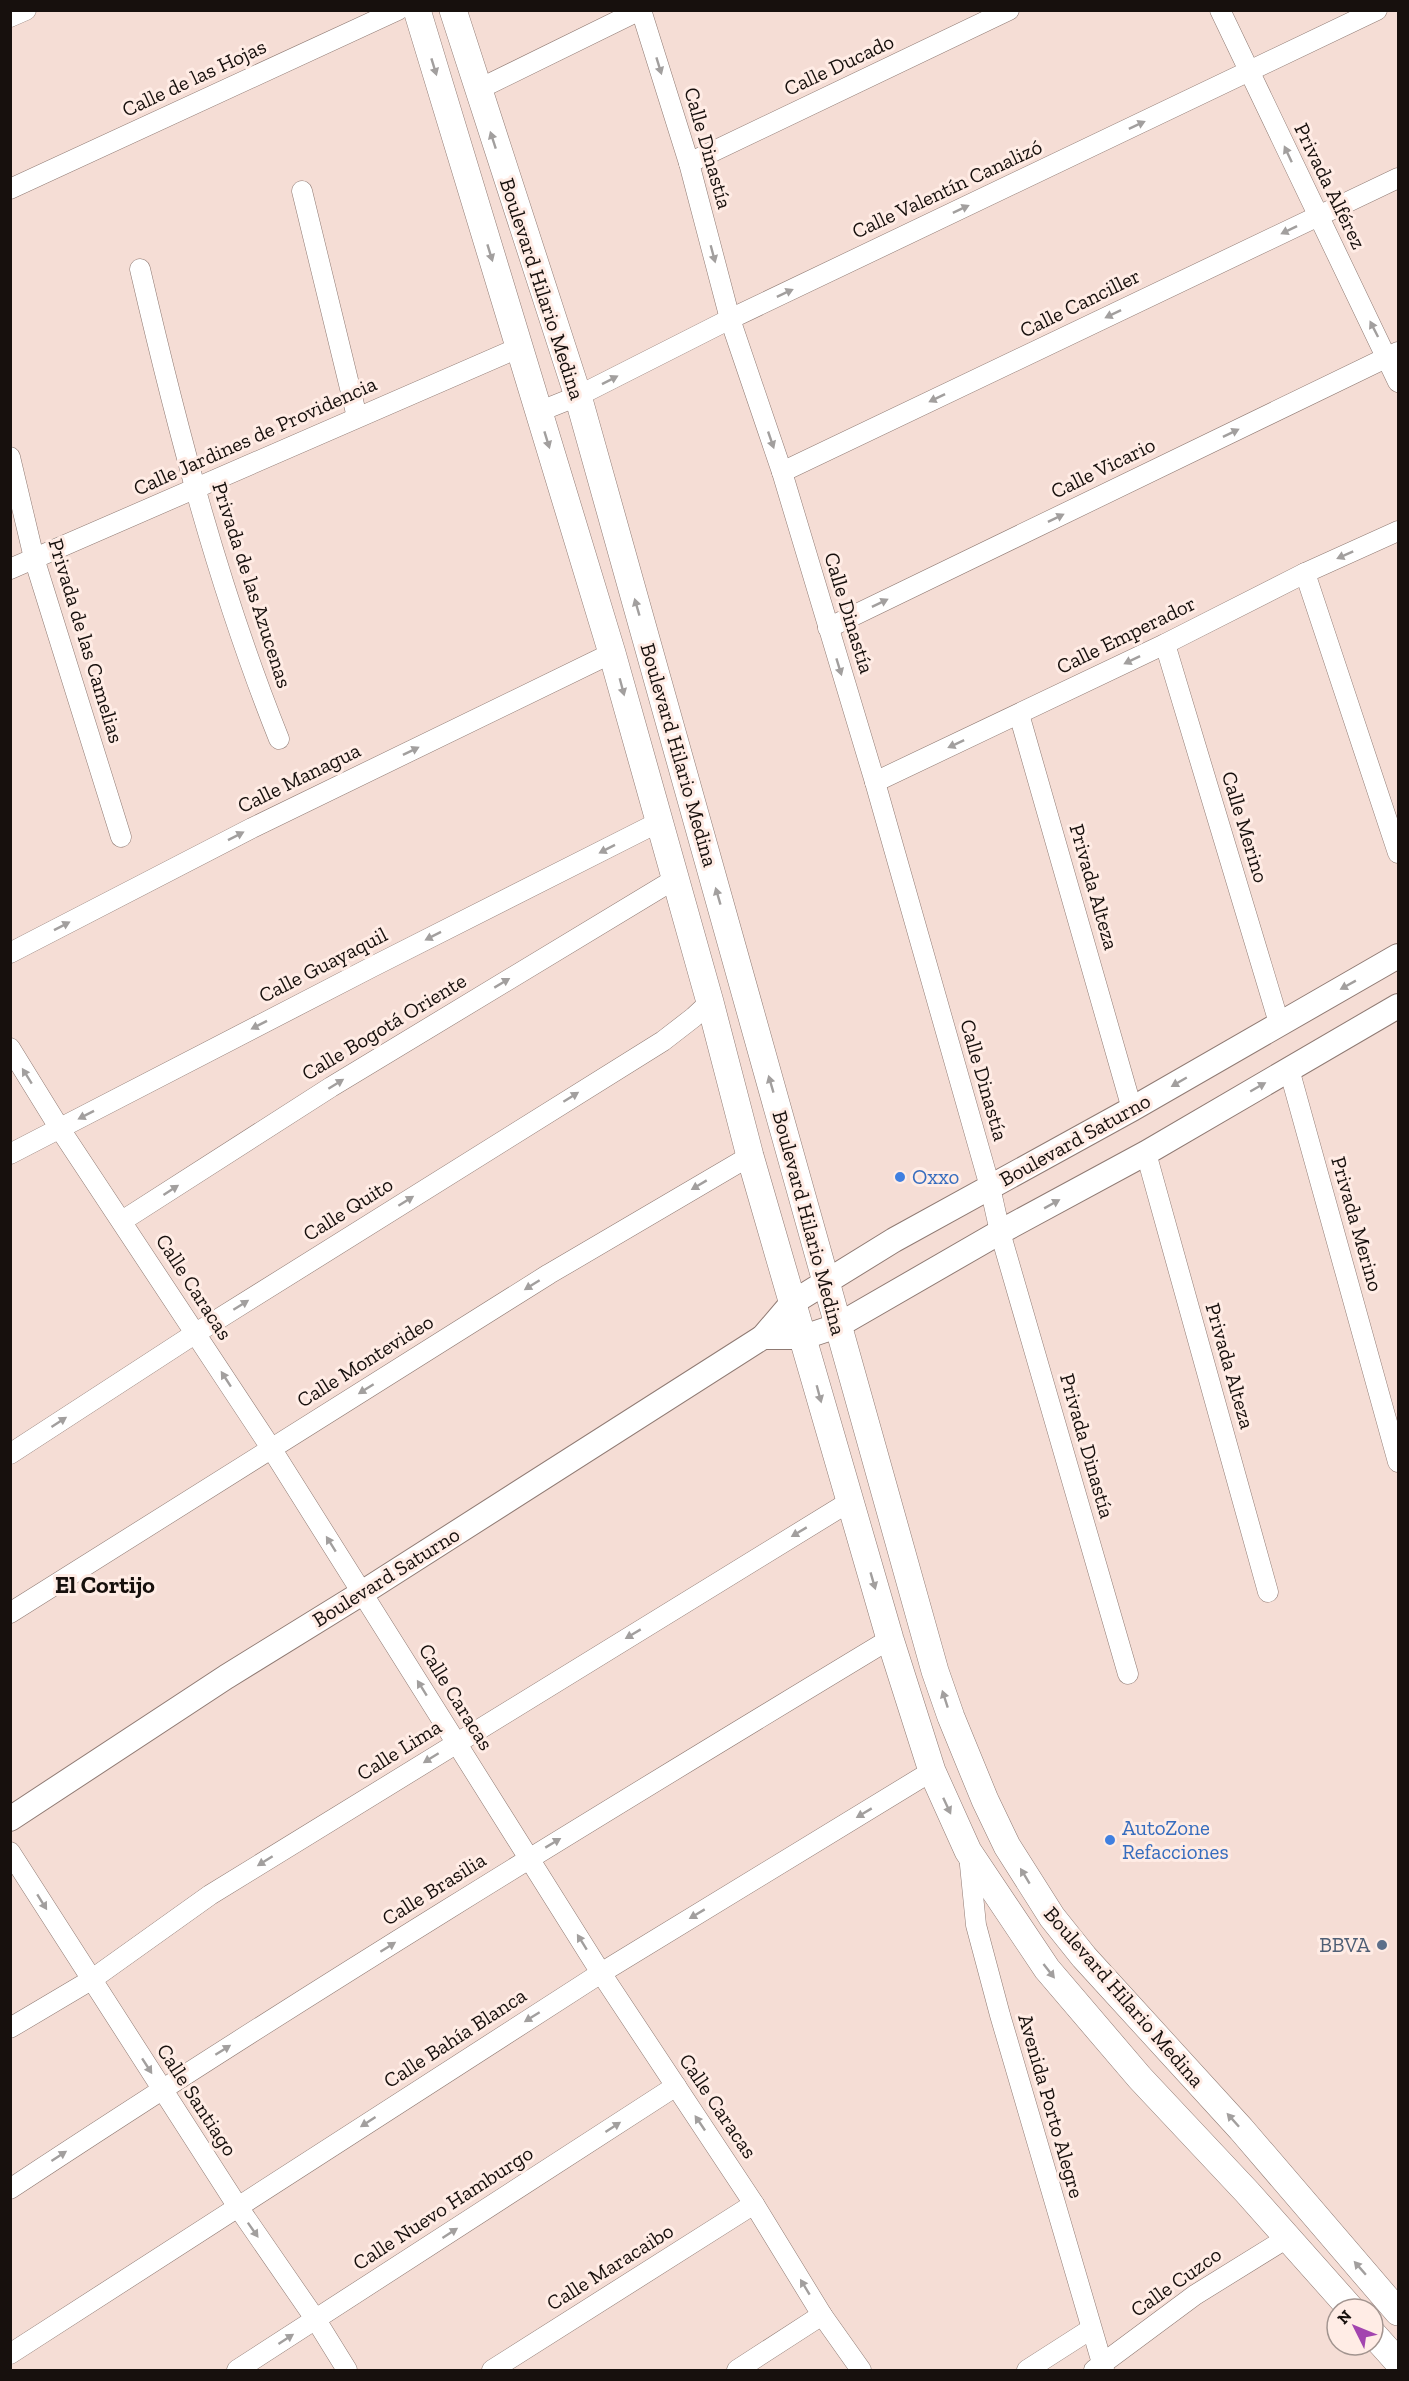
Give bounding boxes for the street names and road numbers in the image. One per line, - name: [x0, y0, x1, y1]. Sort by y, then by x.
- street label: Calle Ducado: [780, 28, 898, 101]
- street label: Calle de las Hojas: [118, 33, 270, 123]
- street label: Calle Dinastía: [679, 84, 738, 212]
- street label: Privada Alférez: [1289, 119, 1372, 253]
- street label: Calle Valentín Canalizó: [848, 133, 1046, 244]
- street label: Boulevard Hilario Medina: [495, 175, 590, 403]
- street label: Calle Canciller: [1016, 263, 1144, 342]
- street label: Calle Jardines de Providencia: [129, 371, 380, 501]
- street label: Calle Vicario: [1046, 432, 1159, 504]
- street label: Privada de las Azucenas: [207, 479, 298, 691]
- street label: Privada de las Camelias: [44, 536, 129, 746]
- street label: Calle Dinastía: [819, 549, 880, 676]
- street label: Calle Emperador: [1052, 590, 1199, 679]
- street label: Boulevard Hilario Medina: [636, 640, 723, 870]
- street label: Calle Managua: [233, 737, 364, 818]
- street label: Calle Merino: [1217, 768, 1274, 885]
- street label: Privada Alteza: [1065, 821, 1124, 953]
- street label: Calle Guayaquil: [254, 921, 392, 1008]
- street label: Calle Bogotá Oriente: [297, 967, 471, 1086]
- street label: Calle Dinastía: [955, 1016, 1014, 1144]
- street label: Boulevard Saturno: [995, 1088, 1155, 1191]
- street label: Boulevard Hilario Medina: [767, 1108, 852, 1338]
- street label: Privada Merino: [1326, 1154, 1389, 1294]
- street label: Calle Quito: [298, 1171, 397, 1246]
- street label: Calle Caracas: [151, 1229, 238, 1344]
- street label: Privada Alteza: [1201, 1300, 1260, 1432]
- street label: Calle Montevideo: [292, 1309, 438, 1413]
- street label: Privada Dinastía: [1055, 1371, 1120, 1521]
- street label: Boulevard Saturno: [308, 1521, 464, 1632]
- street label: Calle Caracas: [414, 1639, 499, 1755]
- street label: Calle Lima: [352, 1714, 446, 1785]
- street label: Calle Brasilia: [377, 1847, 490, 1930]
- street label: Boulevard Hilario Medina: [1039, 1901, 1210, 2092]
- street label: Calle Bahía Blanca: [379, 1982, 531, 2093]
- street label: Avenida Porto Alegre: [1013, 2011, 1090, 2201]
- street label: Calle Santiago: [152, 2039, 243, 2161]
- street label: Calle Caracas: [674, 2048, 763, 2163]
- street label: Calle Nuevo Hamburgo: [348, 2140, 537, 2275]
- street label: Calle Maracaibo: [542, 2218, 678, 2316]
- street label: Calle Cuzco: [1125, 2241, 1226, 2322]

